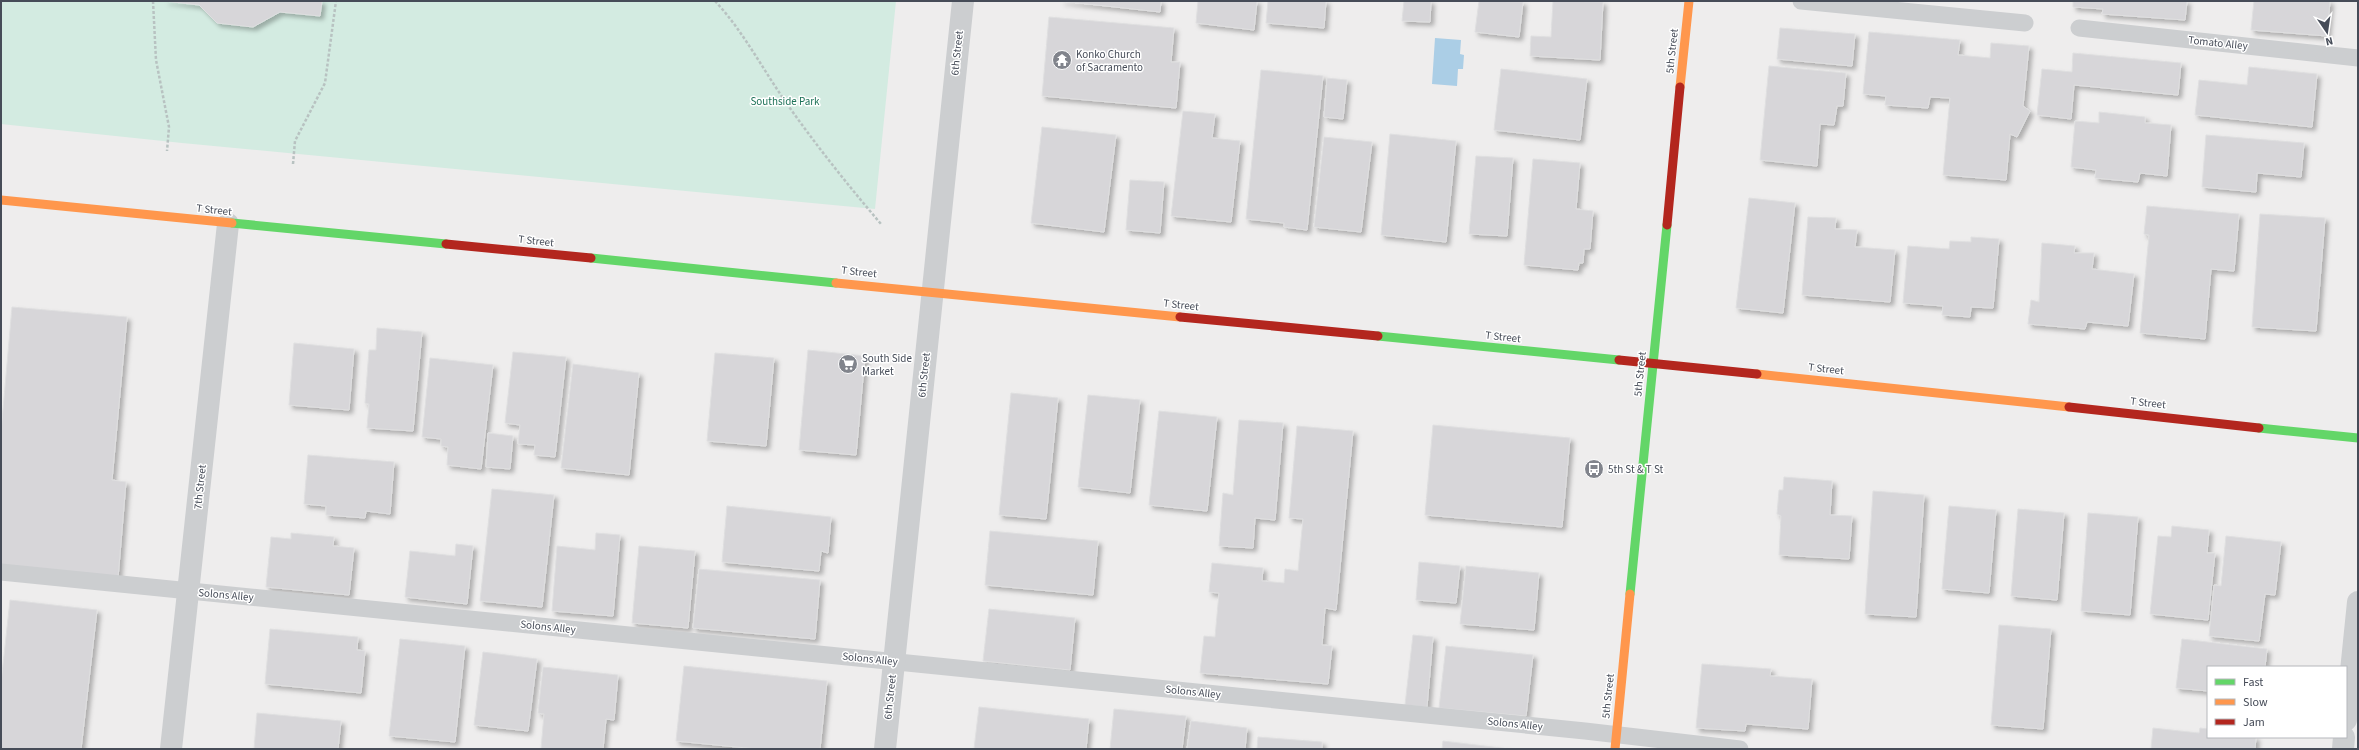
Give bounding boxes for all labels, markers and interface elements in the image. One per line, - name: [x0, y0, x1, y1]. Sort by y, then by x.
- north arrow: [2307, 12, 2347, 52]
- street label: 5th Street: [1662, 28, 1682, 74]
- street label: 6th Street: [947, 30, 967, 76]
- street label: Tomato Alley: [2188, 32, 2248, 54]
- text: N: [2324, 33, 2334, 49]
- place label: Konko Church of Sacramento: [1076, 47, 1143, 75]
- temple icon: Konko Church of Sacramento: [1051, 49, 1073, 71]
- park label: Southside Park: [750, 94, 820, 109]
- street label: T Street: [195, 201, 233, 219]
- street label: T Street: [517, 232, 555, 250]
- street label: T Street: [840, 263, 878, 281]
- street label: T Street: [1162, 296, 1200, 314]
- street label: T Street: [1484, 328, 1522, 346]
- place label: South Side Market: [862, 351, 912, 379]
- street label: 5th Street: [1630, 351, 1650, 397]
- street label: 6th Street: [914, 352, 934, 398]
- supermarket icon: South Side Market: [837, 353, 859, 375]
- street label: T Street: [1807, 360, 1845, 378]
- street label: T Street: [2129, 394, 2167, 412]
- bus stop icon: 5th St & T St: [1583, 458, 1605, 480]
- place label: 5th St & T St: [1608, 462, 1664, 477]
- street label: 7th Street: [190, 464, 210, 510]
- street label: Solons Alley: [198, 585, 254, 605]
- street label: Solons Alley: [520, 617, 576, 637]
- street label: Solons Alley: [842, 649, 898, 669]
- legend: [2207, 666, 2347, 738]
- street label: 5th Street: [1598, 673, 1618, 719]
- street label: 6th Street: [880, 674, 900, 720]
- text: Fast: [2243, 674, 2263, 691]
- street label: Solons Alley: [1165, 682, 1221, 702]
- text: Slow: [2243, 694, 2268, 711]
- street label: Solons Alley: [1487, 714, 1543, 734]
- text: Jam: [2243, 714, 2265, 731]

